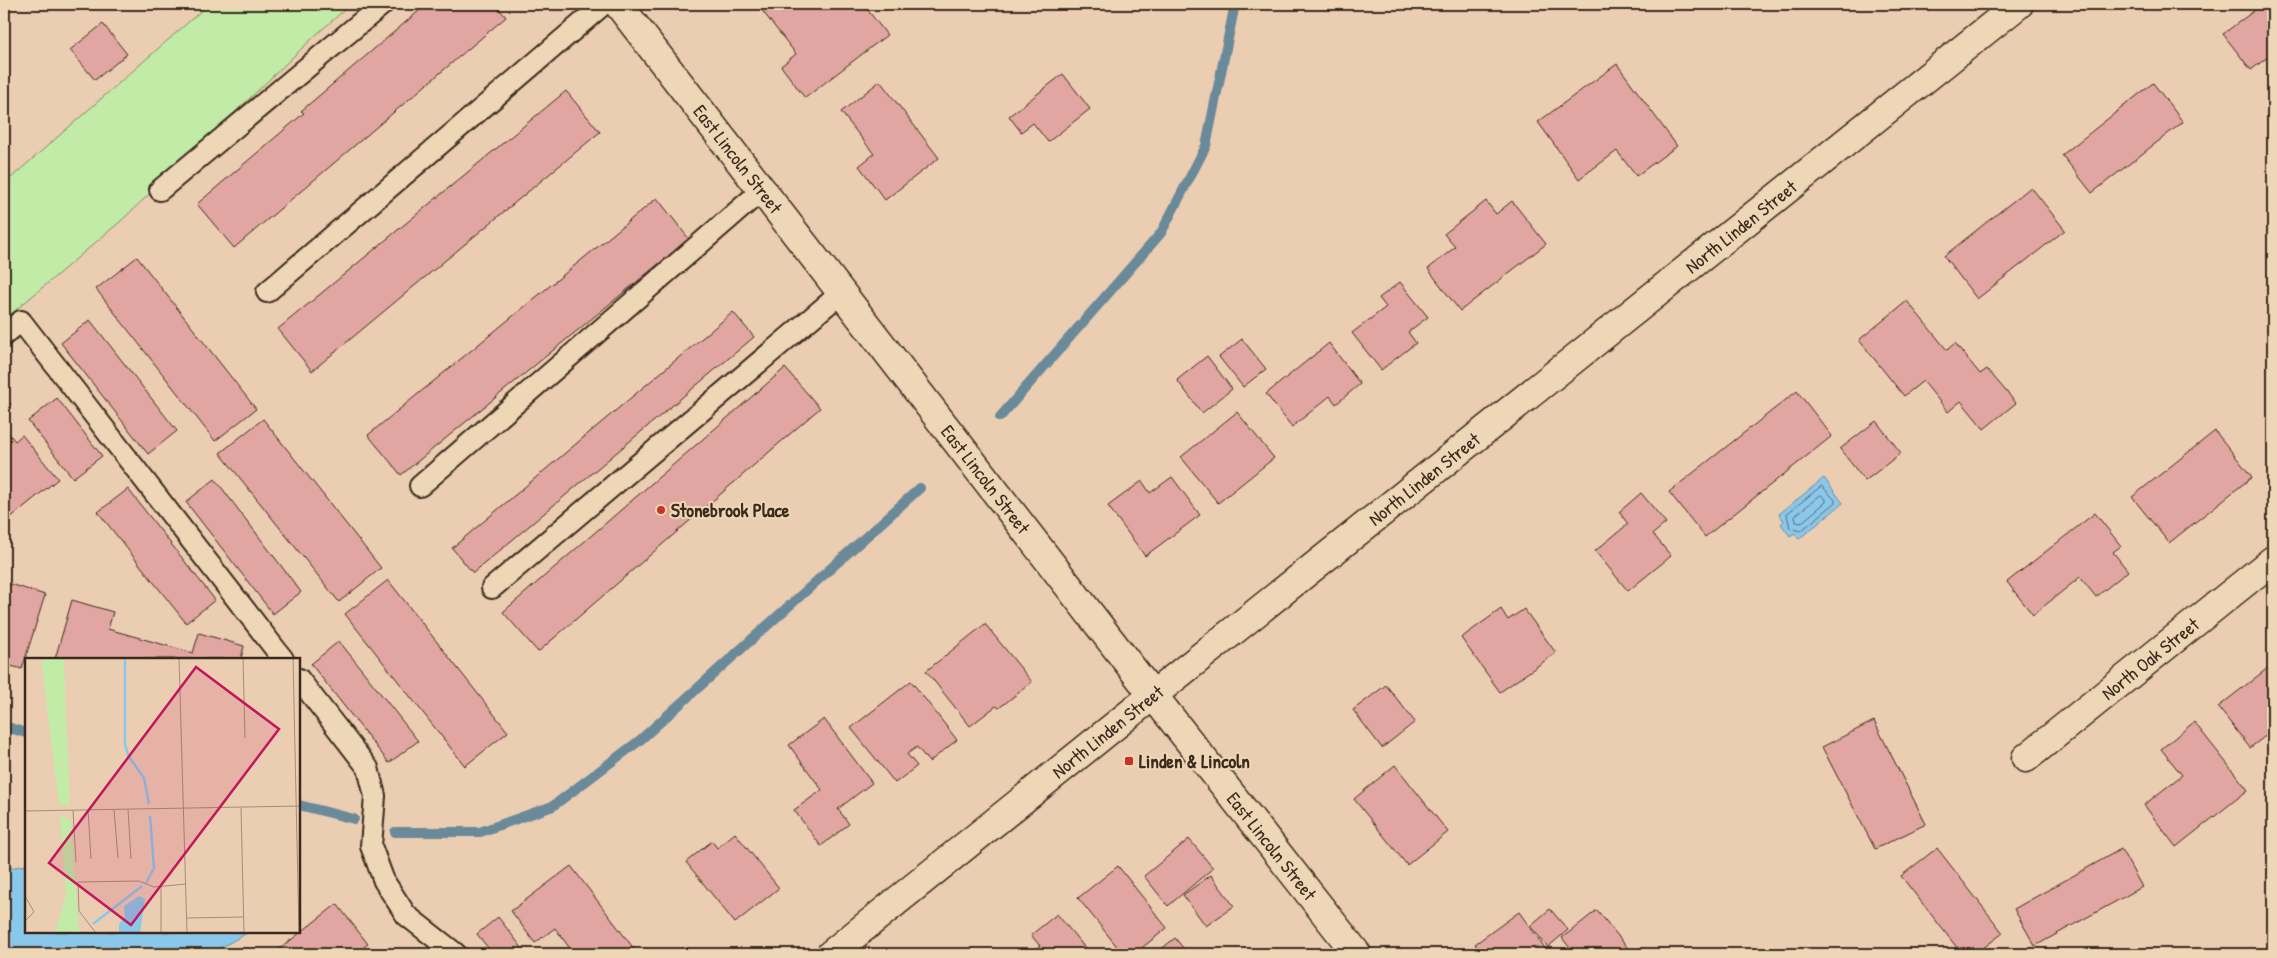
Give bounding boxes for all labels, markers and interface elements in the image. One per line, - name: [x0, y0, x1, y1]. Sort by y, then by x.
- street label: East Lincoln Street: [687, 99, 789, 219]
- street label: North Linden Street: [1680, 174, 1803, 279]
- street label: East Lincoln Street: [935, 419, 1037, 540]
- street label: North Linden Street: [1363, 426, 1486, 531]
- place label: Stonebrook Place: [671, 497, 790, 523]
- marker: Stonebrook Place: [655, 504, 667, 516]
- street label: North Oak Street: [2096, 611, 2205, 706]
- inset map: [25, 658, 300, 933]
- street label: North Linden Street: [1046, 678, 1169, 784]
- place label: Linden & Lincoln: [1139, 748, 1250, 774]
- marker: Linden & Lincoln: [1123, 755, 1135, 767]
- street label: East Lincoln Street: [1221, 786, 1323, 906]

